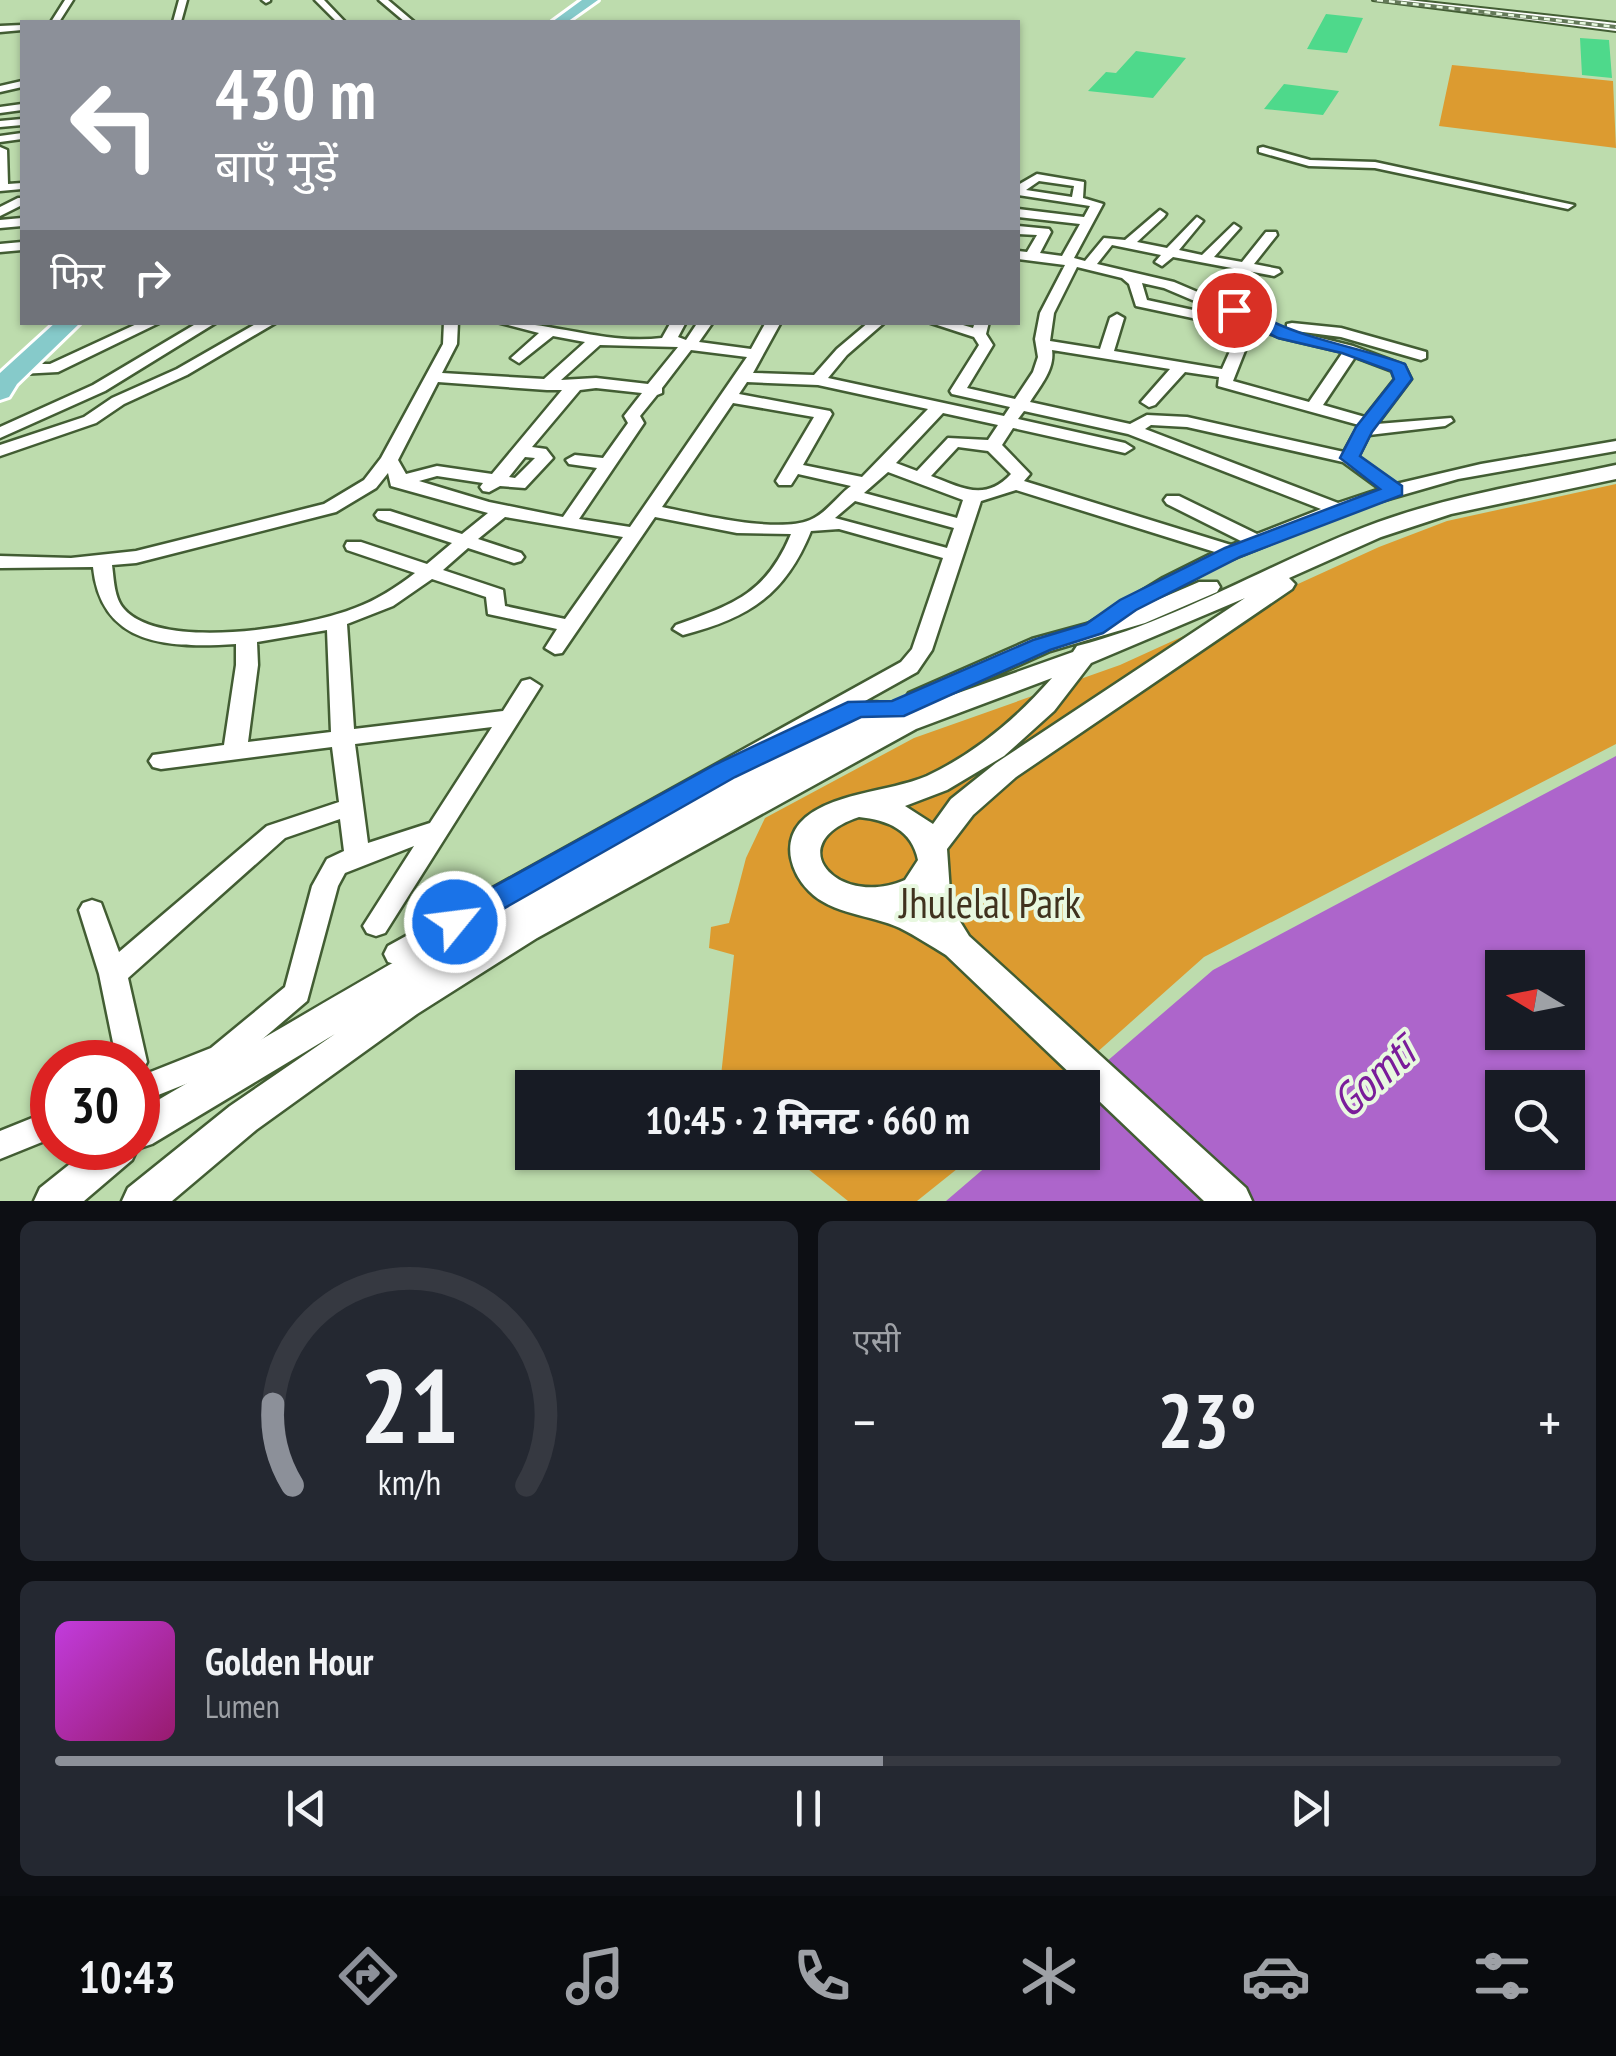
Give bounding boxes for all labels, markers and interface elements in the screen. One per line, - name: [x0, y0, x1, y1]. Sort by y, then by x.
- text: 430 m: [215, 48, 376, 138]
- icon: left: [50, 60, 180, 190]
- text: बाएँ मुड़ें: [215, 136, 338, 194]
- text: फिर: [50, 250, 105, 299]
- icon: right: [125, 250, 180, 305]
- pin: [1192, 268, 1277, 353]
- icon: arrive: [1207, 283, 1262, 338]
- position arrow: [403, 870, 507, 974]
- park label: Jhulelal Park: [897, 875, 1081, 930]
- north arrow: [1485, 950, 1585, 1050]
- map controls: [1485, 950, 1585, 1170]
- water label: Gomtī: [1318, 1018, 1432, 1129]
- speed limit sign: 30: [30, 1040, 160, 1170]
- button: search: [1485, 1070, 1585, 1170]
- text: 10:45 · 2 मिनट · 660 m: [645, 1095, 970, 1144]
- text: एसी: [853, 1319, 901, 1361]
- text: 21: [359, 1337, 459, 1472]
- text: 23°: [1157, 1372, 1257, 1469]
- text: −: [853, 1386, 876, 1457]
- text: +: [1538, 1386, 1561, 1457]
- text: km/h: [377, 1459, 441, 1505]
- text: Golden Hour: [205, 1636, 374, 1685]
- text: Lumen: [205, 1685, 280, 1727]
- icon: previous: [279, 1781, 334, 1836]
- icon: pause: [781, 1781, 836, 1836]
- icon: next: [1283, 1781, 1338, 1836]
- icon: directions: [333, 1941, 403, 2011]
- icon: music: [560, 1941, 630, 2011]
- icon: phone: [787, 1941, 857, 2011]
- icon: climate: [1014, 1941, 1084, 2011]
- icon: car: [1241, 1941, 1311, 2011]
- icon: filters: [1467, 1941, 1537, 2011]
- text: 10:43: [78, 1947, 176, 2005]

